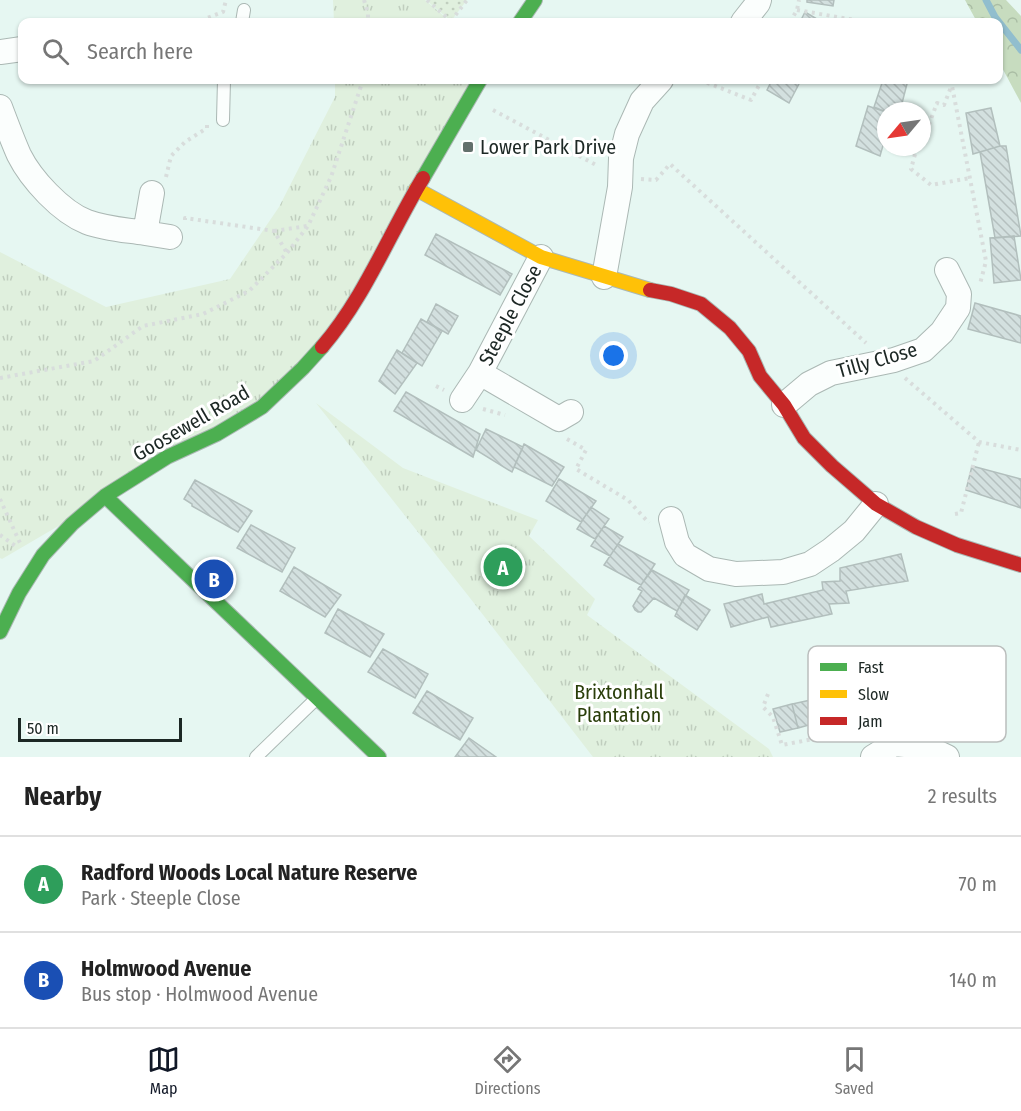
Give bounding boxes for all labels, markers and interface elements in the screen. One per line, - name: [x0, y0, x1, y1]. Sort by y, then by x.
- search box: [18, 18, 1003, 84]
- icon: search: [39, 35, 72, 68]
- text: Search here: [87, 38, 193, 65]
- north arrow: [877, 102, 931, 156]
- place label: Lower Park Drive: [480, 135, 616, 159]
- marker: Lower Park Drive: [461, 140, 475, 154]
- street label: Steeple Close: [473, 261, 547, 369]
- street label: Tilly Close: [834, 337, 920, 383]
- your location: [599, 341, 628, 370]
- street label: Goosewell Road: [128, 380, 254, 466]
- pin: A: [484, 544, 522, 590]
- pin: B: [194, 556, 234, 602]
- legend: [808, 646, 1006, 742]
- text: Fast: [858, 658, 885, 677]
- park label: Brixtonhall Plantation: [574, 680, 664, 727]
- text: Slow: [858, 685, 889, 704]
- text: Jam: [858, 712, 883, 731]
- scale bar: [18, 715, 182, 742]
- text: 50 m: [27, 719, 59, 738]
- text: Nearby: [24, 781, 101, 812]
- text: 2 results: [928, 784, 997, 808]
- text: Radford Woods Local Nature Reserve: [81, 859, 417, 886]
- text: A: [38, 872, 49, 896]
- text: 70 m: [959, 872, 997, 896]
- text: Park · Steeple Close: [81, 886, 241, 910]
- text: Holmwood Avenue: [81, 955, 251, 982]
- text: B: [38, 968, 49, 992]
- text: 140 m: [949, 968, 997, 992]
- text: Bus stop · Holmwood Avenue: [81, 982, 318, 1006]
- tab: Map: [147, 1043, 180, 1098]
- tab: Directions: [474, 1043, 541, 1098]
- tab: Saved: [835, 1043, 874, 1098]

